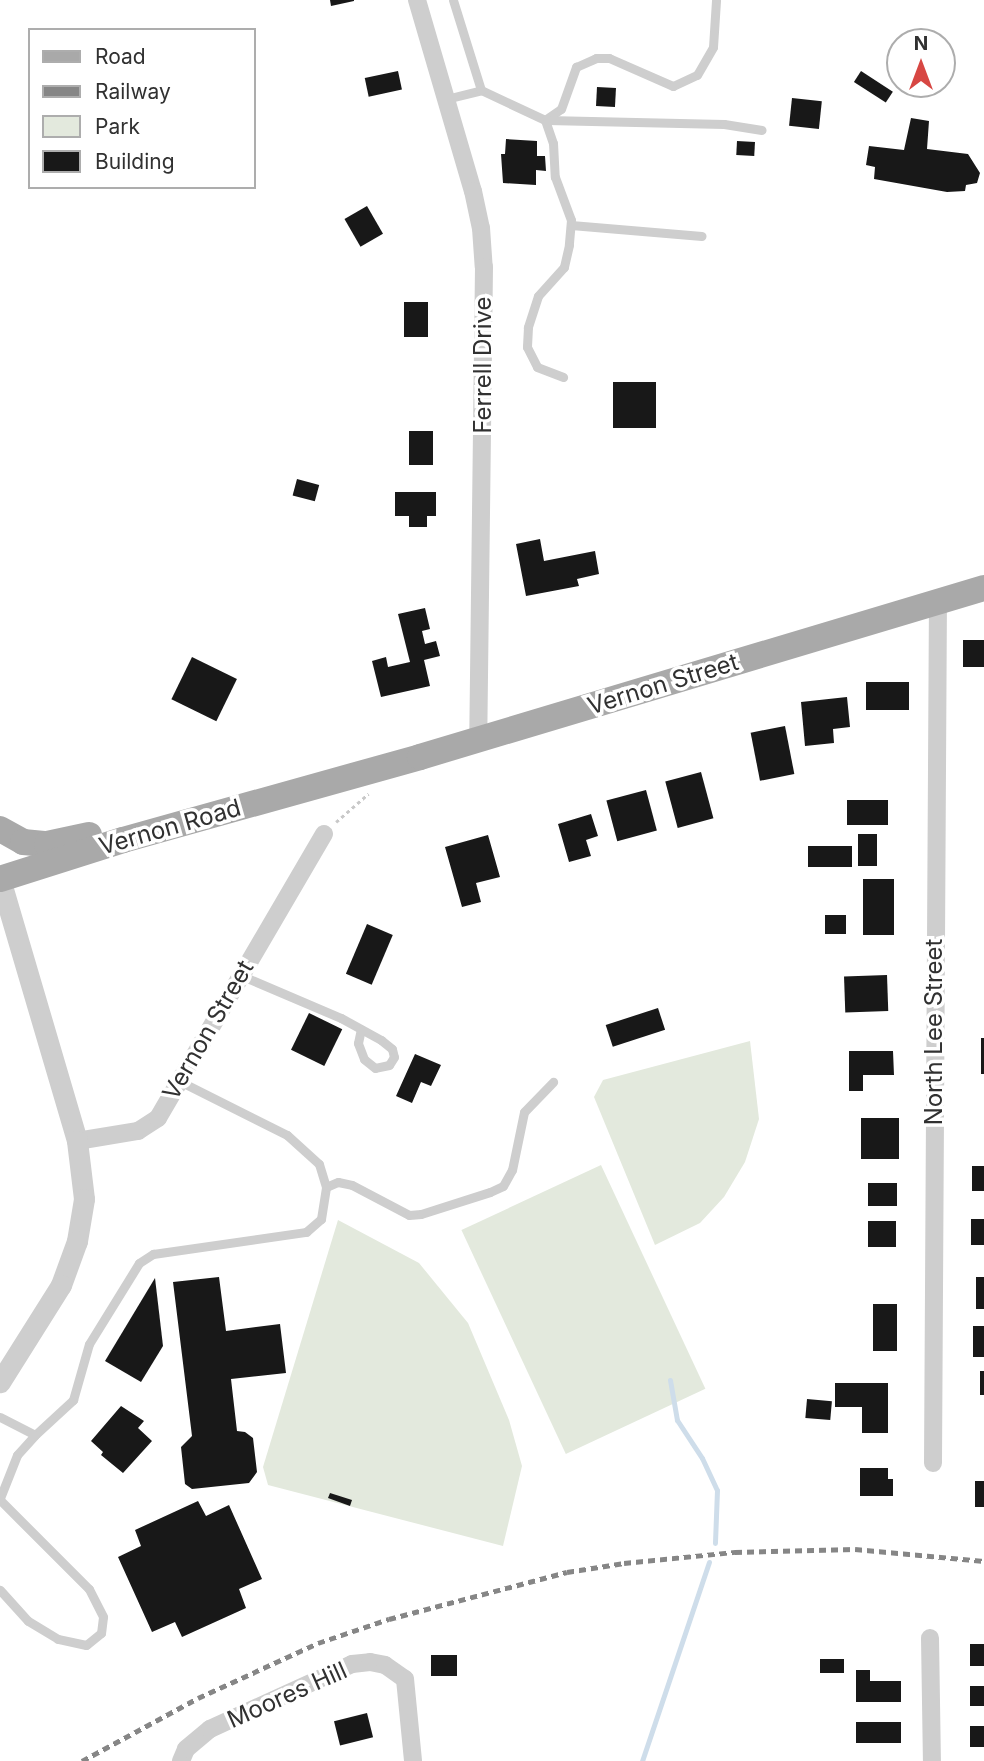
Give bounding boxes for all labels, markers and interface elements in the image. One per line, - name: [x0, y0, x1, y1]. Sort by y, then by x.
- legend: [28, 28, 256, 189]
- north arrow: [886, 28, 956, 98]
- text: N: [914, 32, 928, 55]
- text: Road: [95, 44, 146, 69]
- text: Railway: [95, 79, 171, 104]
- text: Park: [95, 114, 140, 139]
- text: Building: [95, 149, 175, 174]
- street label: Ferrell Drive: [469, 296, 497, 434]
- street label: Vernon Street: [584, 647, 742, 721]
- street label: Vernon Road: [96, 793, 244, 861]
- street label: North Lee Street: [920, 939, 948, 1125]
- street label: Vernon Street: [157, 955, 259, 1105]
- street label: Moores Hill: [223, 1656, 351, 1734]

